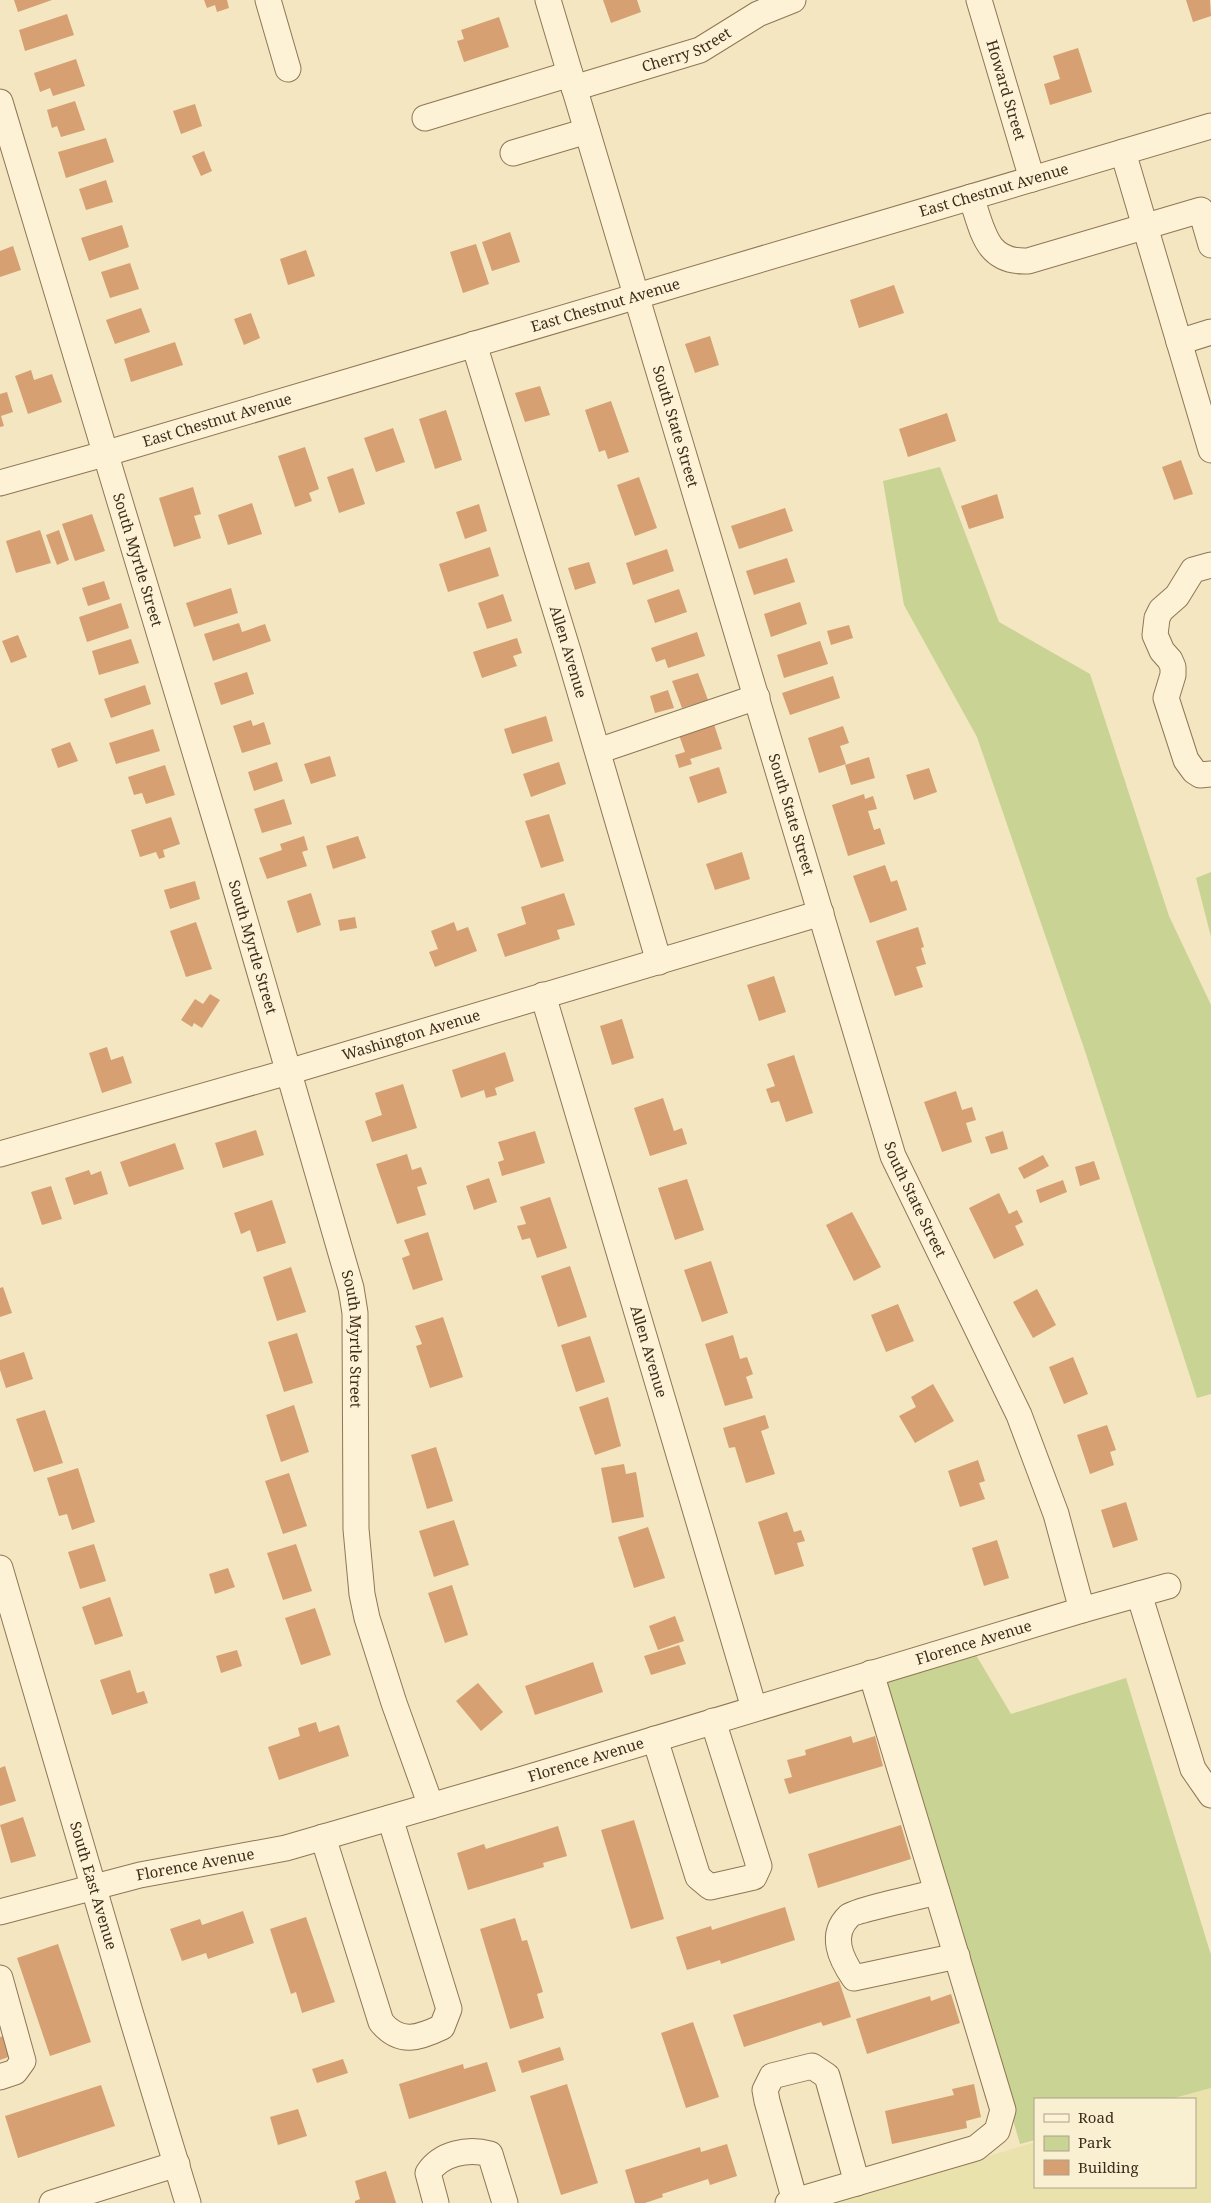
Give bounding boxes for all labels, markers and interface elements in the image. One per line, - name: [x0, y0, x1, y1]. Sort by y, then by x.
- street label: Cherry Street: [639, 22, 734, 76]
- street label: Howard Street: [982, 37, 1031, 143]
- street label: East Chestnut Avenue: [917, 158, 1070, 221]
- street label: East Chestnut Avenue: [528, 273, 682, 336]
- street label: South State Street: [649, 363, 704, 489]
- street label: East Chestnut Avenue: [140, 388, 294, 451]
- street label: South Myrtle Street: [109, 490, 168, 629]
- street label: Allen Avenue: [546, 603, 592, 700]
- street label: South State Street: [764, 751, 820, 877]
- street label: South Myrtle Street: [225, 877, 282, 1016]
- street label: Washington Avenue: [339, 1004, 482, 1064]
- street label: South State Street: [880, 1139, 952, 1260]
- street label: South Myrtle Street: [337, 1268, 366, 1408]
- street label: Allen Avenue: [626, 1303, 673, 1400]
- street label: Florence Avenue: [913, 1615, 1034, 1669]
- street label: Florence Avenue: [525, 1732, 646, 1786]
- street label: South East Avenue: [66, 1819, 122, 1952]
- street label: Florence Avenue: [134, 1843, 256, 1885]
- legend: [1034, 2098, 1196, 2188]
- text: Road: [1078, 2107, 1114, 2127]
- text: Park: [1078, 2132, 1112, 2152]
- text: Building: [1078, 2157, 1139, 2177]

